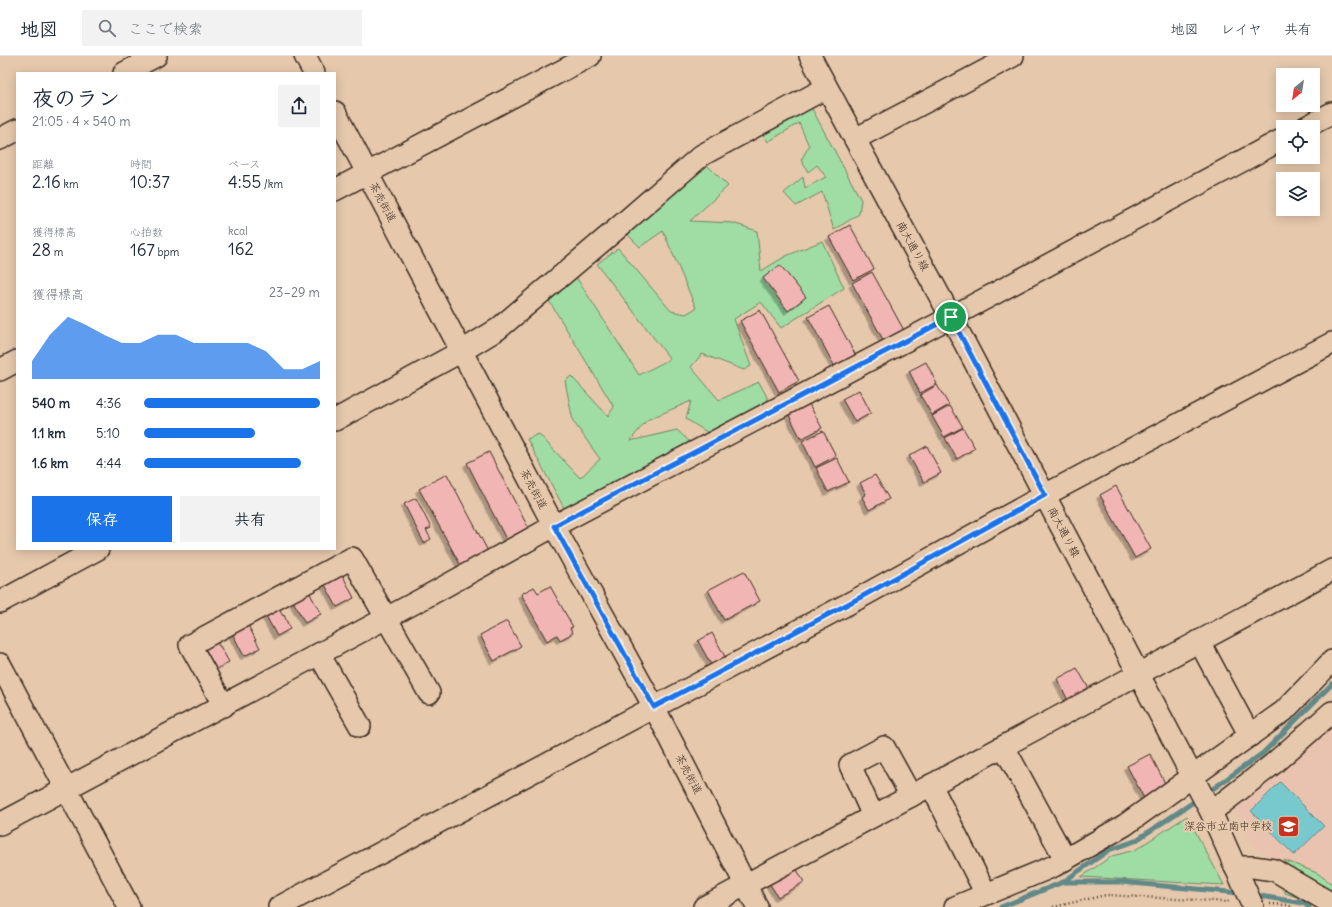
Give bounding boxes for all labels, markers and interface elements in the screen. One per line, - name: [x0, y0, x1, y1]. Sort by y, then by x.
- search box: [82, 10, 362, 46]
- text: 地図: [20, 17, 58, 41]
- icon: search: [96, 17, 118, 39]
- text: ここで検索: [128, 19, 203, 38]
- text: 地図: [1171, 20, 1199, 38]
- text: レイヤ: [1221, 20, 1262, 38]
- text: 共有: [1284, 20, 1312, 38]
- north arrow: [1276, 68, 1320, 112]
- map controls: [1276, 68, 1320, 216]
- text: 夜のラン: [32, 84, 120, 112]
- button: share: [278, 85, 320, 127]
- text: 21:05 · 4 × 540 m: [32, 113, 131, 130]
- button: locate: [1276, 120, 1320, 164]
- text: 距離: [32, 157, 54, 171]
- text: 時間: [130, 157, 152, 171]
- text: ペース: [228, 157, 260, 171]
- text: 2.16: [32, 171, 61, 193]
- text: 10:37: [130, 171, 170, 193]
- text: 4:55: [228, 171, 261, 193]
- button: layers: [1276, 172, 1320, 216]
- text: km: [61, 177, 79, 191]
- text: /km: [261, 177, 283, 191]
- street label: 茶売街道: [366, 179, 400, 225]
- street label: 南大通り線: [894, 219, 932, 273]
- text: kcal: [228, 224, 248, 238]
- text: 獲得標高: [32, 225, 76, 239]
- text: 心拍数: [130, 225, 163, 239]
- text: 162: [228, 238, 254, 260]
- text: 28: [32, 239, 51, 261]
- text: 167: [130, 239, 155, 261]
- text: m: [51, 245, 63, 259]
- text: bpm: [155, 245, 180, 259]
- text: 23–29 m: [269, 284, 320, 301]
- text: 獲得標高: [32, 286, 84, 303]
- pin: [934, 300, 968, 334]
- icon: arrive: [940, 306, 962, 328]
- text: 540 m: [32, 395, 70, 412]
- text: 4:36: [96, 395, 121, 412]
- text: 1.1 km: [32, 425, 66, 442]
- text: 5:10: [96, 425, 120, 442]
- text: 1.6 km: [32, 455, 68, 472]
- text: 4:44: [96, 455, 121, 472]
- street label: 茶売街道: [517, 466, 551, 512]
- button: 保存: [32, 496, 172, 542]
- button: 共有: [180, 496, 320, 542]
- street label: 南大通り線: [1045, 504, 1083, 560]
- street label: 茶売街道: [672, 751, 706, 797]
- school or university icon: 深谷市立南中学校: [1275, 813, 1301, 839]
- place label: 深谷市立南中学校: [1184, 819, 1272, 833]

